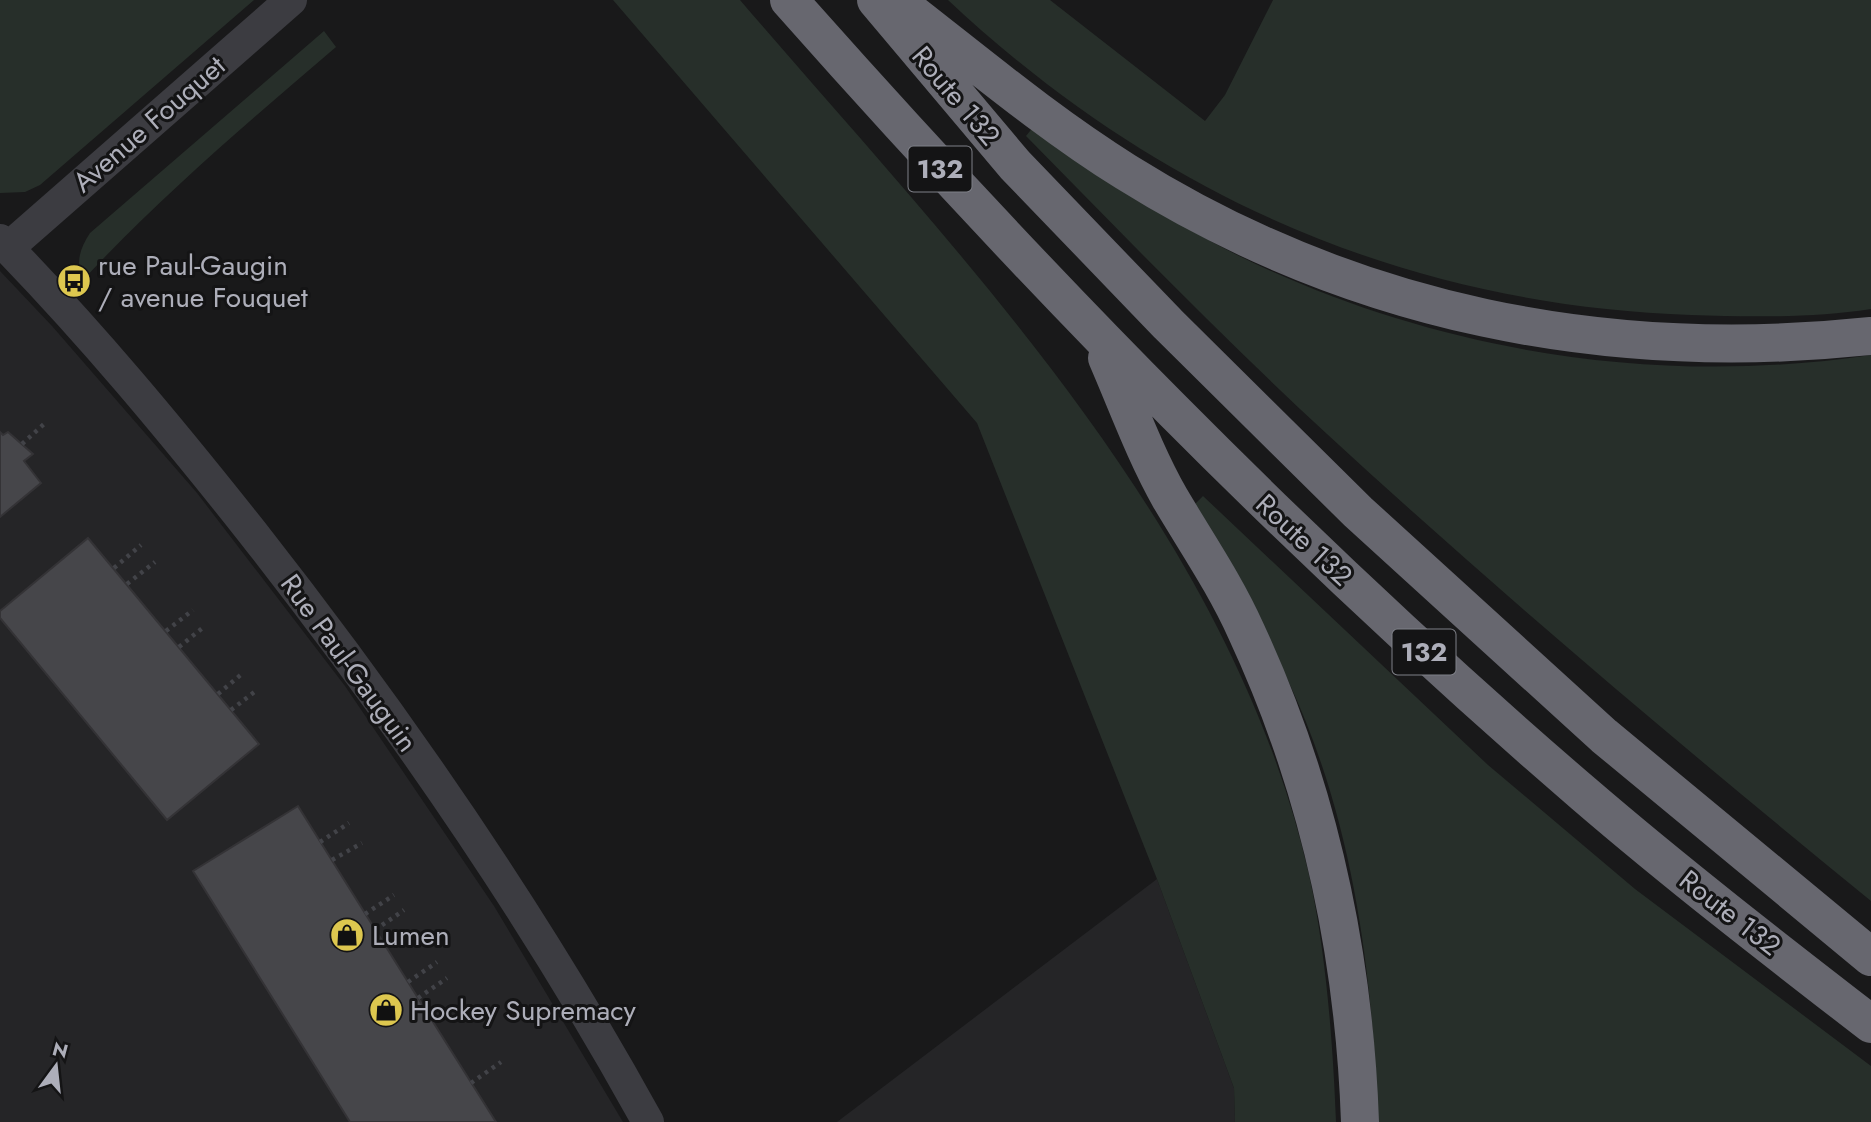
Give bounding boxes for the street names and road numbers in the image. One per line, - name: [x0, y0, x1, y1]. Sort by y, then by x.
- street label: Route 132: [902, 37, 1010, 155]
- street label: Avenue Fouquet: [64, 46, 235, 202]
- road number: 132: [908, 146, 972, 192]
- street label: Route 132: [1246, 484, 1362, 596]
- street label: Rue Paul-Gauguin: [270, 566, 428, 760]
- road number: 132: [1392, 630, 1456, 674]
- street label: Route 132: [1670, 860, 1790, 966]

